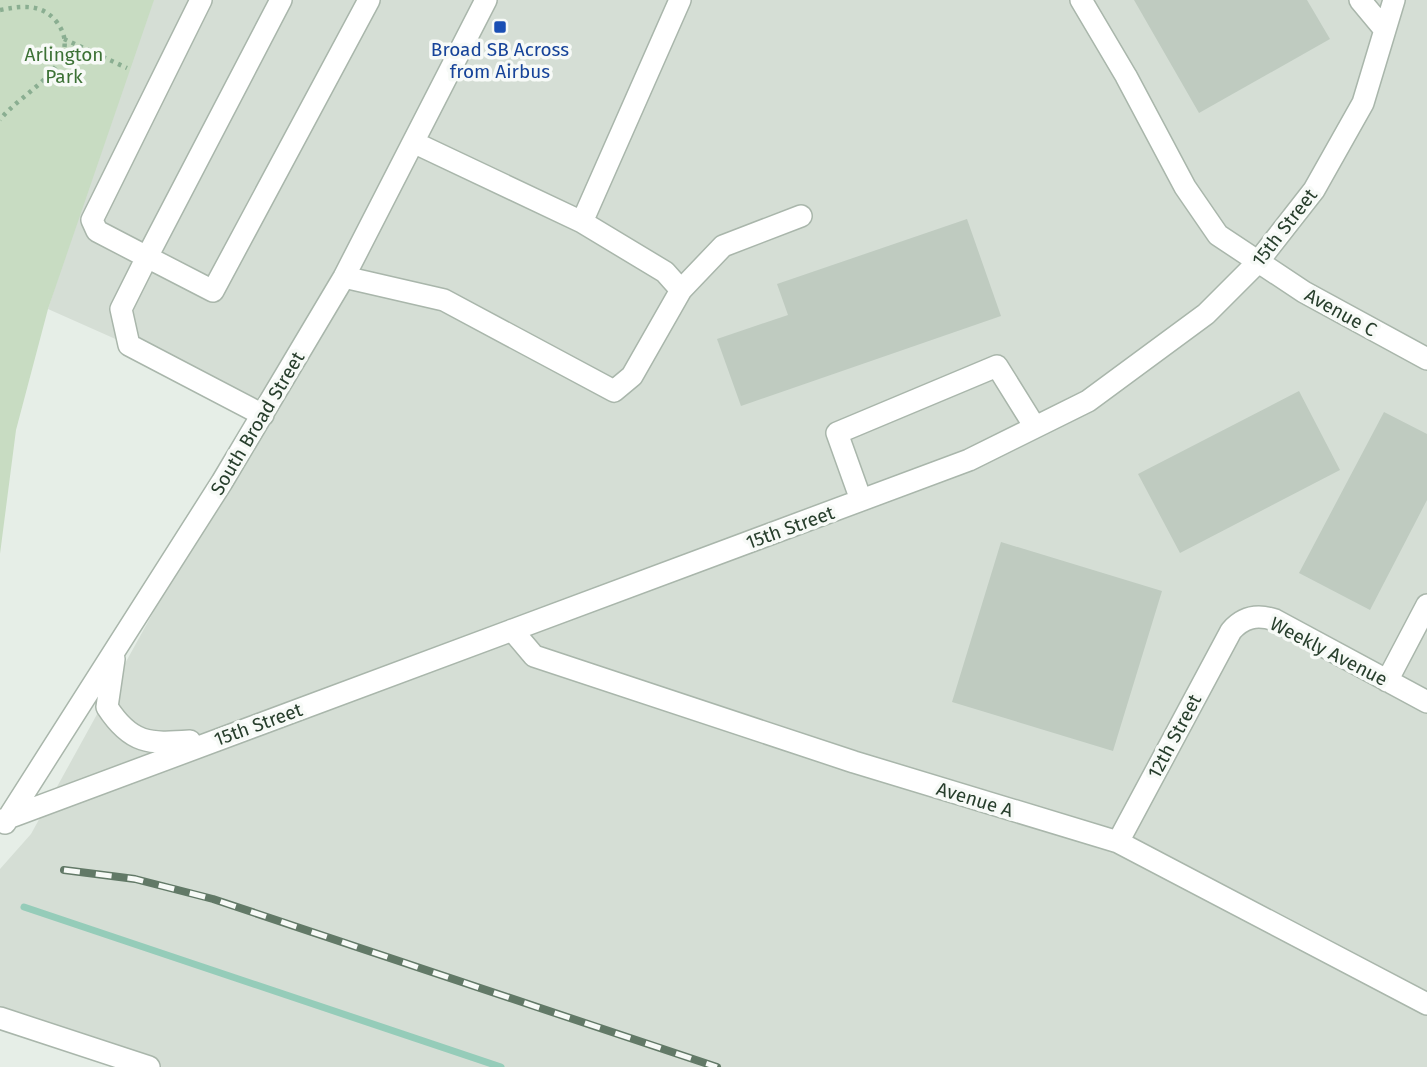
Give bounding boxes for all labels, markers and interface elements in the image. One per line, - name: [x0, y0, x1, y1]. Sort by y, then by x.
- marker: Broad SB Across from Airbus: [492, 19, 508, 35]
- place label: Broad SB Across from Airbus: [431, 38, 569, 83]
- park label: Arlington Park: [25, 43, 103, 88]
- street label: 15th Street: [1247, 184, 1322, 271]
- street label: Avenue C: [1301, 283, 1381, 342]
- street label: South Broad Street: [206, 347, 309, 499]
- street label: 15th Street: [743, 501, 838, 554]
- street label: Weekly Avenue: [1266, 612, 1391, 691]
- street label: 12th Street: [1143, 690, 1206, 782]
- street label: 15th Street: [211, 698, 306, 751]
- street label: Avenue A: [934, 777, 1016, 822]

